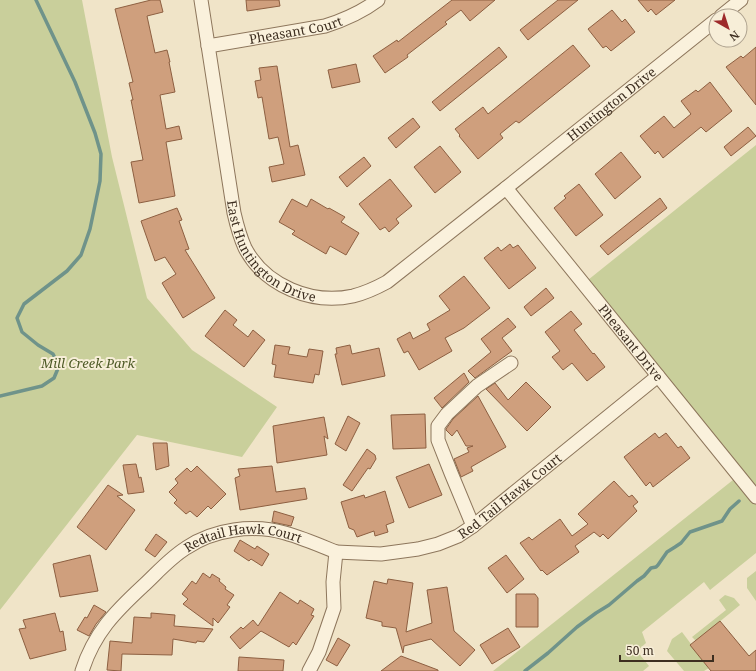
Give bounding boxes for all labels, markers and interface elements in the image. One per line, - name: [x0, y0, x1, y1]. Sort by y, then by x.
- north arrow: [708, 8, 748, 48]
- street label: Pheasant Court: [248, 12, 345, 48]
- text: N: [726, 28, 743, 45]
- street label: Huntington Drive: [563, 63, 660, 145]
- street label: East Huntington Drive: [223, 199, 318, 306]
- street label: Pheasant Drive: [595, 300, 668, 385]
- park label: Mill Creek Park: [40, 354, 136, 372]
- street label: Red Tail Hawk Court: [454, 449, 565, 543]
- street label: Redtail Hawk Court: [180, 520, 305, 556]
- scale bar: [620, 637, 713, 663]
- text: 50 m: [626, 642, 654, 659]

